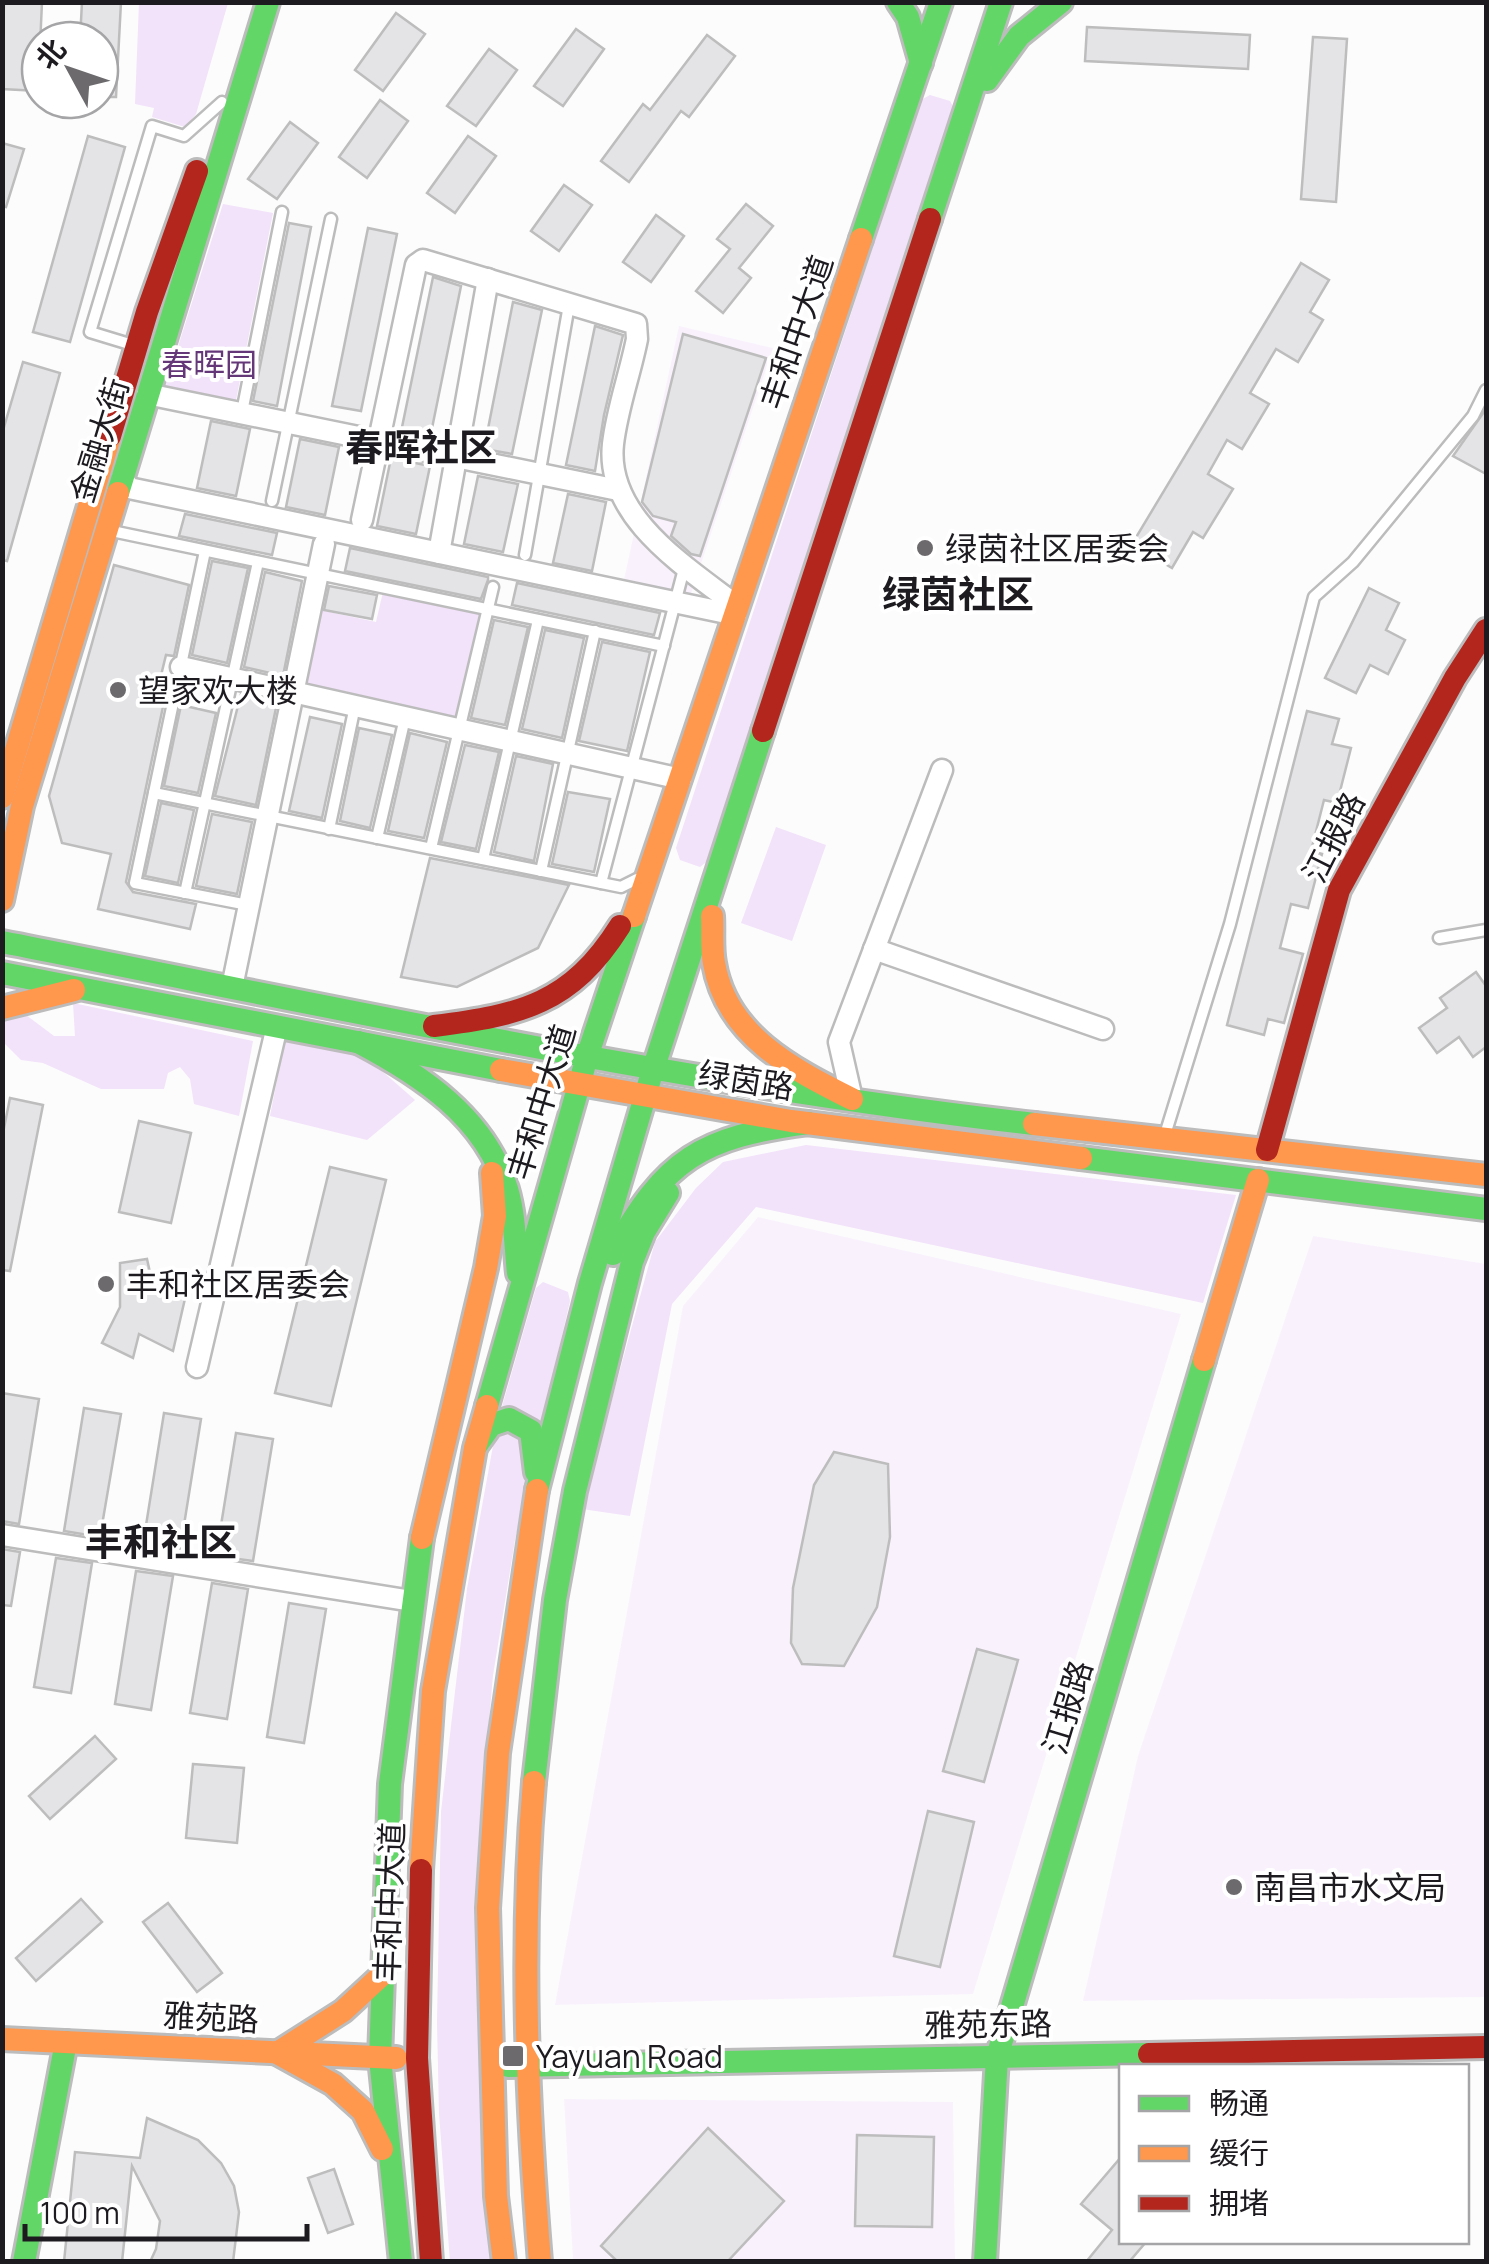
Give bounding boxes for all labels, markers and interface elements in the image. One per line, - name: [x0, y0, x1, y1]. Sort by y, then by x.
- north arrow: [20, 20, 120, 120]
- text: 北: [27, 30, 74, 76]
- street label: 丰和中大道: [749, 249, 843, 415]
- park label: 春晖园: [161, 342, 257, 386]
- street label: 金融大街: [59, 372, 139, 508]
- district label: 春晖社区: [345, 420, 497, 472]
- place label: 绿茵社区居委会: [945, 526, 1169, 570]
- marker: 绿茵社区居委会: [914, 537, 936, 559]
- district label: 绿茵社区: [882, 567, 1034, 619]
- place label: 望家欢大楼: [138, 668, 298, 712]
- marker: 望家欢大楼: [107, 679, 129, 701]
- street label: 江报路: [1292, 784, 1374, 890]
- street label: 丰和中大道: [497, 1019, 585, 1185]
- street label: 绿茵路: [695, 1051, 797, 1109]
- place label: 丰和社区居委会: [126, 1262, 350, 1306]
- marker: 丰和社区居委会: [95, 1273, 117, 1295]
- district label: 丰和社区: [85, 1515, 237, 1567]
- street label: 江报路: [1032, 1655, 1102, 1759]
- street label: 丰和中大道: [364, 1821, 414, 1983]
- place label: 南昌市水文局: [1254, 1865, 1446, 1909]
- marker: 南昌市水文局: [1223, 1876, 1245, 1898]
- street label: 雅苑路: [162, 1993, 260, 2041]
- street label: 雅苑东路: [924, 2001, 1052, 2047]
- place label: Yayuan Road: [536, 2034, 723, 2078]
- marker: Yayuan Road: [500, 2043, 526, 2069]
- legend: [1119, 2064, 1469, 2244]
- text: 畅通: [1209, 2082, 1269, 2123]
- text: 缓行: [1209, 2132, 1269, 2173]
- scale bar: [25, 2179, 308, 2241]
- text: 拥堵: [1209, 2182, 1269, 2223]
- text: 100 m: [40, 2192, 120, 2233]

